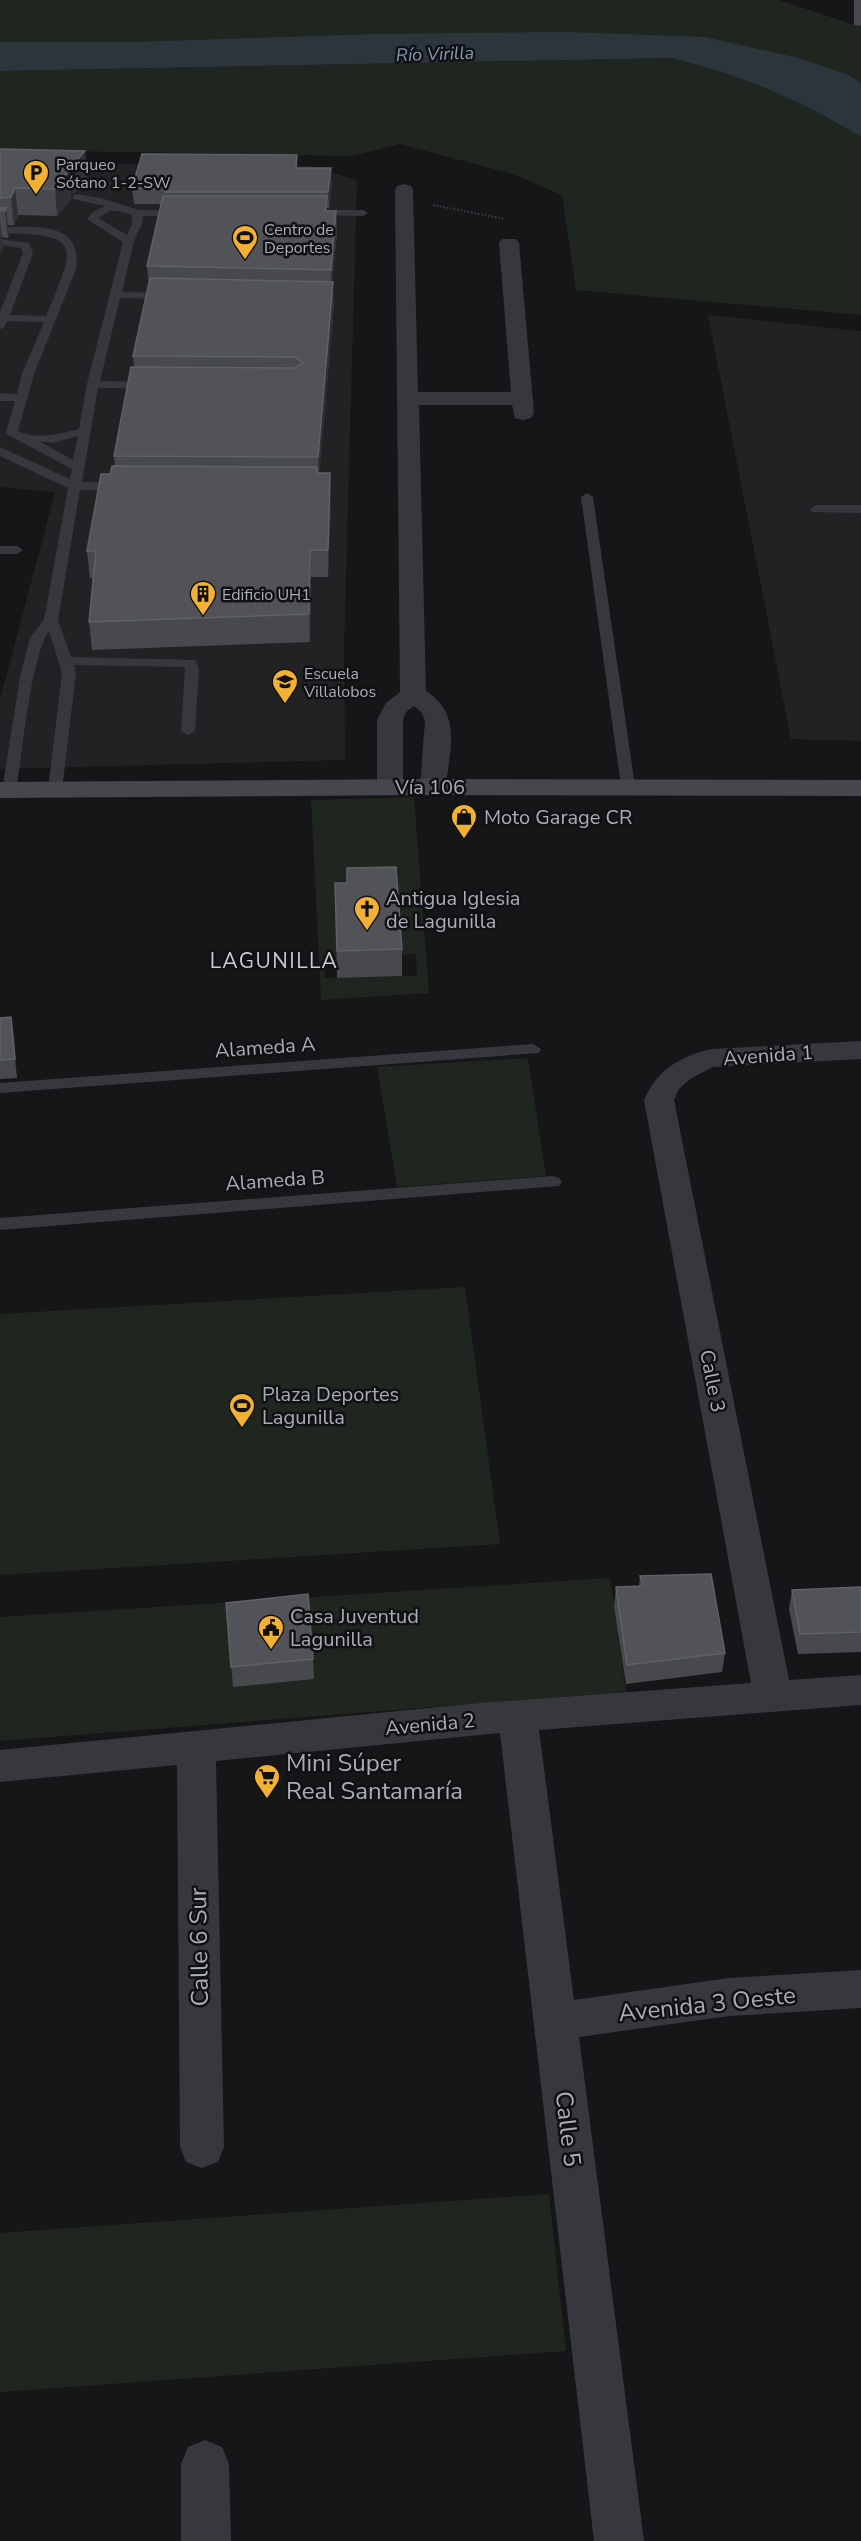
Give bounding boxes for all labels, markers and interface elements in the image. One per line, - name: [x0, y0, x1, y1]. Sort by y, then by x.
- water label: Río Virilla: [395, 41, 475, 67]
- place label: Parqueo Sótano 1-2-SW: [56, 154, 171, 194]
- parking icon: Parqueo Sótano 1-2-SW: [21, 158, 51, 196]
- place label: Centro de Deportes: [264, 219, 334, 259]
- sports icon: Centro de Deportes: [230, 223, 260, 261]
- building icon: Edificio UH1: [188, 579, 218, 617]
- place label: Edificio UH1: [222, 584, 311, 606]
- place label: Escuela Villalobos: [303, 663, 376, 703]
- school or university icon: Escuela Villalobos: [270, 667, 300, 705]
- street label: Vía 106: [394, 774, 465, 801]
- shop icon: Moto Garage CR: [449, 802, 479, 840]
- place label: Moto Garage CR: [484, 804, 632, 831]
- place label: Antigua Iglesia de Lagunilla: [386, 885, 520, 935]
- church icon: Antigua Iglesia de Lagunilla: [352, 894, 382, 932]
- district label: LAGUNILLA: [210, 947, 338, 975]
- street label: Alameda A: [214, 1030, 317, 1064]
- street label: Avenida 1: [722, 1039, 814, 1072]
- street label: Alameda B: [224, 1164, 326, 1197]
- street label: Calle 3: [693, 1347, 732, 1415]
- place label: Plaza Deportes Lagunilla: [262, 1381, 399, 1431]
- sports icon: Plaza Deportes Lagunilla: [227, 1391, 257, 1429]
- place label: Casa Juventud Lagunilla: [290, 1603, 419, 1653]
- public building icon: Casa Juventud Lagunilla: [256, 1613, 286, 1651]
- street label: Avenida 2: [384, 1707, 476, 1742]
- place label: Mini Súper Real Santamaría: [286, 1747, 463, 1807]
- supermarket icon: Mini Súper Real Santamaría: [252, 1762, 282, 1800]
- street label: Calle 6 Sur: [182, 1887, 216, 2007]
- street label: Avenida 3 Oeste: [617, 1979, 797, 2029]
- street label: Calle 5: [547, 2089, 589, 2169]

